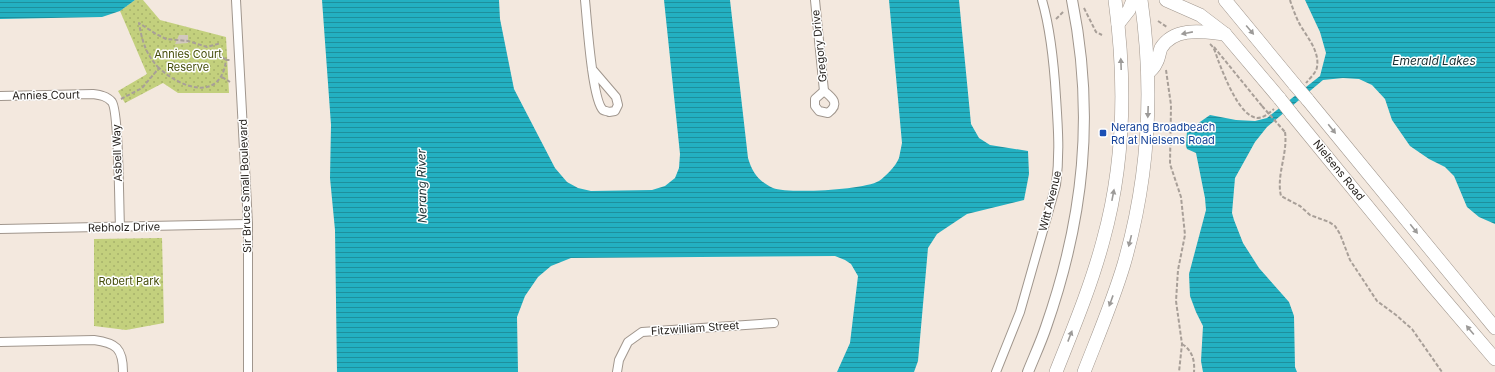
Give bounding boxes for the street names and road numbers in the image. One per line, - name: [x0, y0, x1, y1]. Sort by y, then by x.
- street label: Gregory Drive: [808, 9, 830, 83]
- street label: Annies Court: [12, 87, 80, 103]
- street label: Sir Bruce Small Boulevard: [236, 119, 254, 253]
- street label: Asbell Way: [109, 124, 125, 182]
- street label: Nielsens Road: [1310, 137, 1368, 203]
- street label: Witt Avenue: [1036, 169, 1064, 233]
- street label: Rebholz Drive: [88, 219, 160, 235]
- street label: Fitzwilliam Street: [650, 318, 740, 338]

